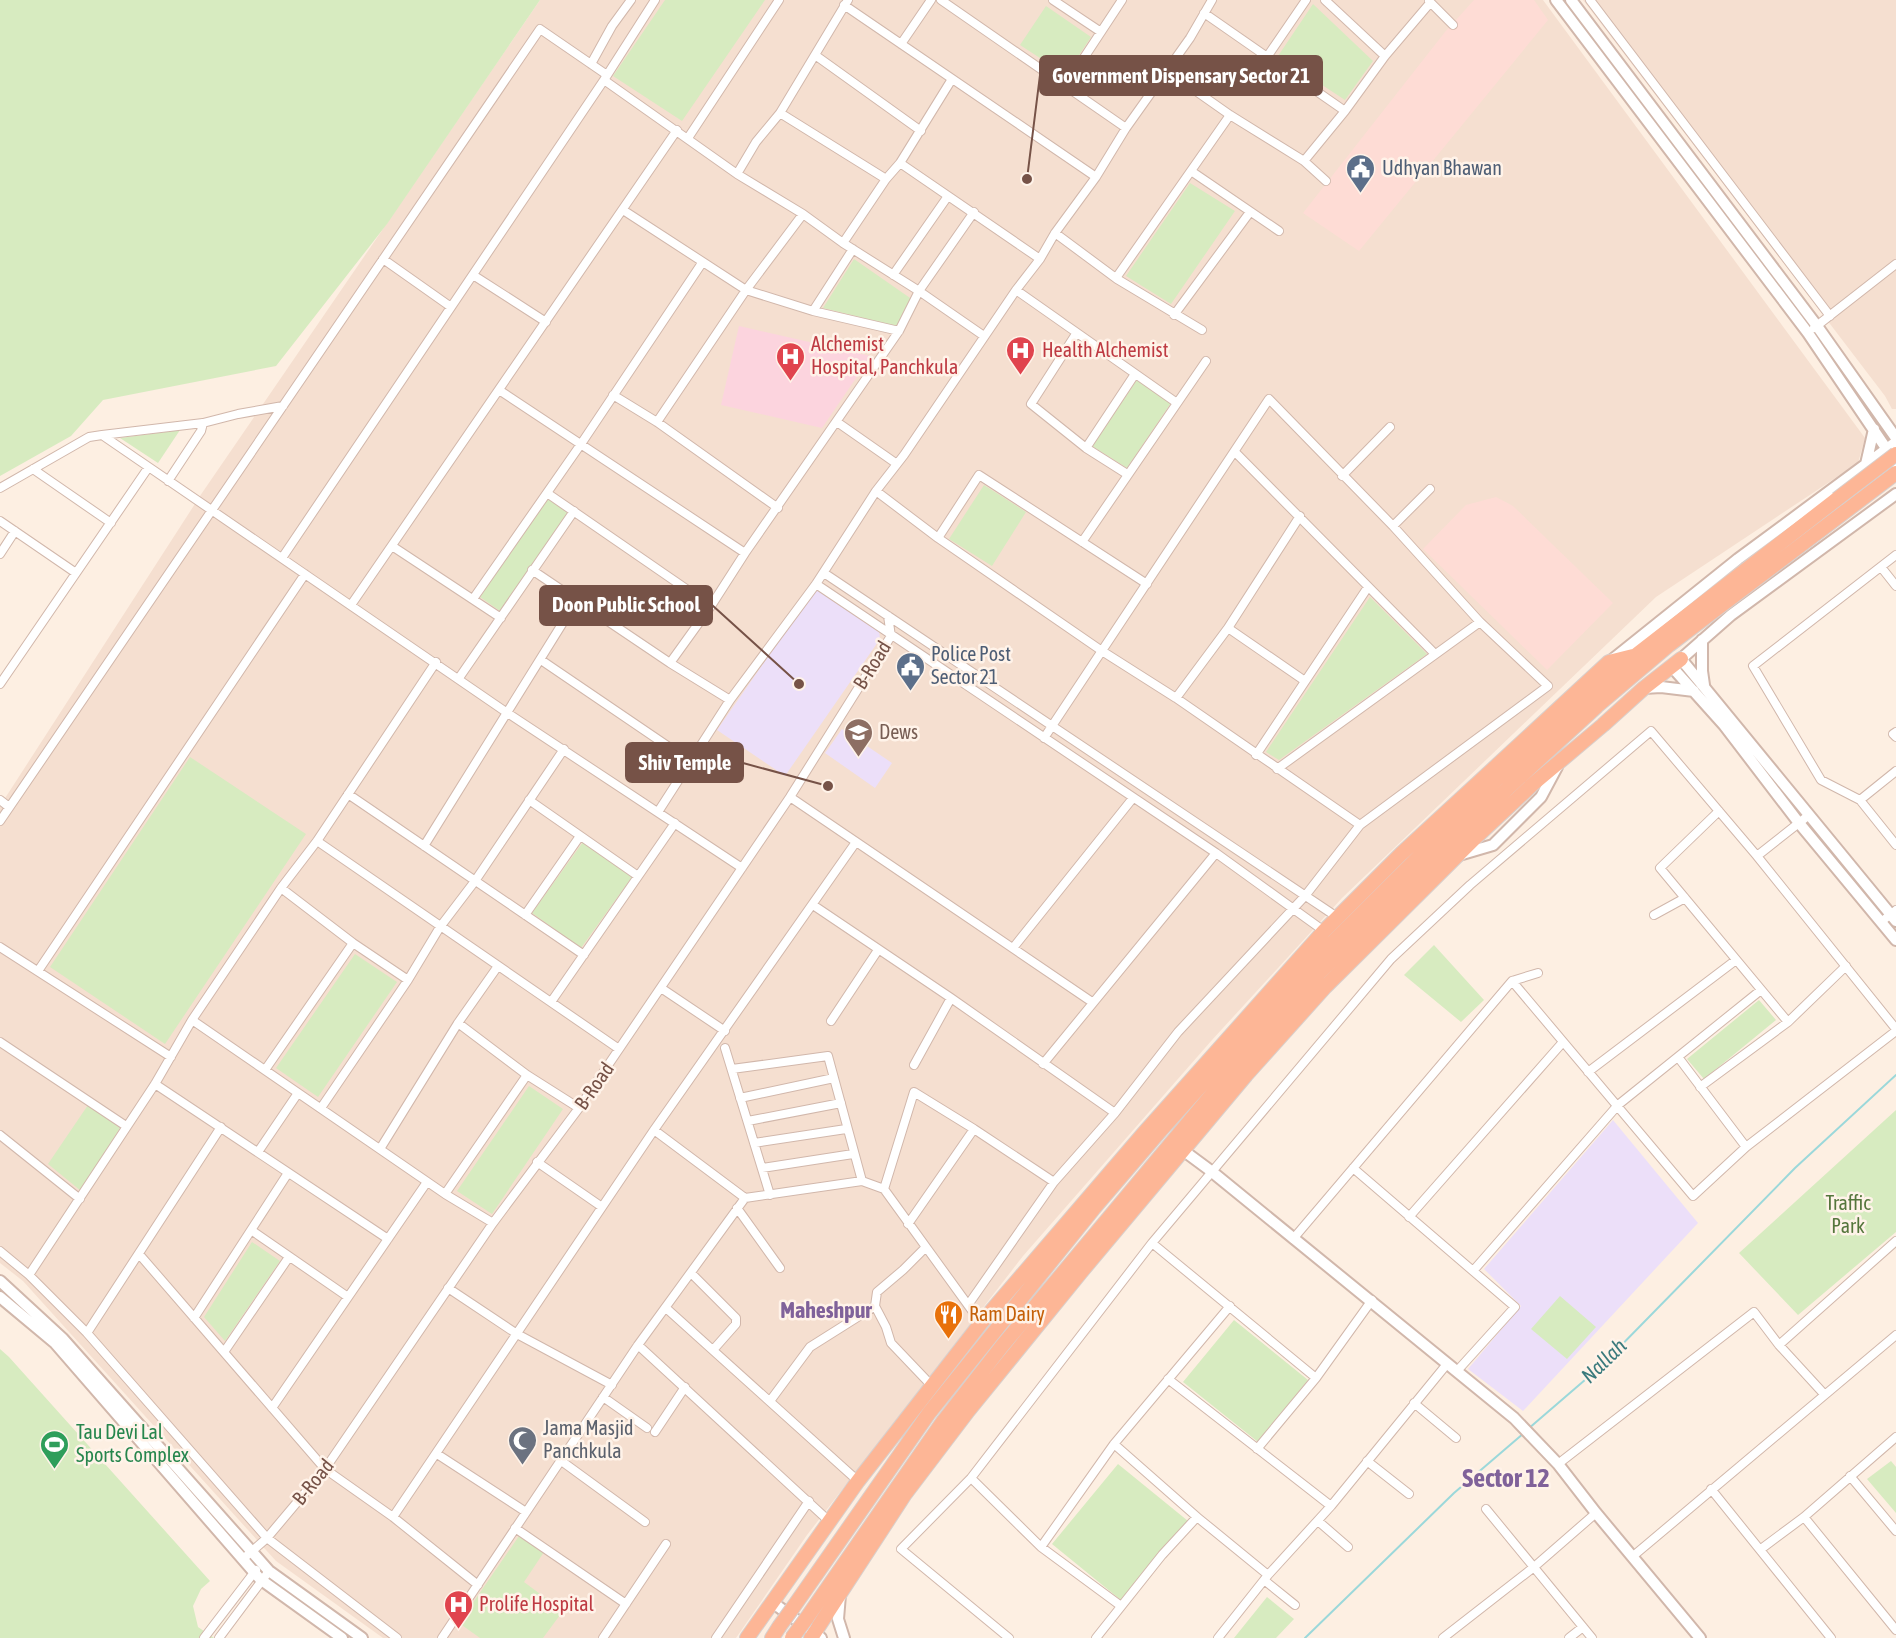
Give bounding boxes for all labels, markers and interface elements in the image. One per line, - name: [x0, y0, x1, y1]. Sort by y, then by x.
- callout: Government Dispensary Sector 21: [1040, 56, 1322, 95]
- text: Government Dispensary Sector 21: [1052, 63, 1310, 87]
- public building icon: Udhyan Bhawan: [1345, 152, 1377, 194]
- place label: Udhyan Bhawan: [1382, 156, 1502, 179]
- place label: Alchemist Hospital, Panchkula: [811, 332, 958, 378]
- hospital icon: Health Alchemist: [1005, 334, 1037, 376]
- place label: Health Alchemist: [1042, 338, 1169, 361]
- hospital icon: Alchemist Hospital, Panchkula: [774, 340, 806, 382]
- callout: Doon Public School: [540, 586, 712, 625]
- text: Doon Public School: [552, 592, 700, 616]
- street label: B-Road: [848, 636, 895, 693]
- place label: Police Post Sector 21: [931, 642, 1011, 688]
- public building icon: Police Post Sector 21: [894, 650, 926, 692]
- school or university icon: Dews: [842, 716, 874, 758]
- place label: Dews: [879, 720, 918, 743]
- callout: Shiv Temple: [626, 743, 743, 782]
- text: Shiv Temple: [639, 750, 731, 774]
- street label: B-Road: [569, 1058, 618, 1114]
- park label: Traffic Park: [1825, 1191, 1871, 1237]
- district label: Maheshpur: [780, 1297, 872, 1323]
- restaurant icon: Ram Dairy: [932, 1298, 964, 1340]
- place label: Ram Dairy: [969, 1302, 1045, 1325]
- water label: Nallah: [1576, 1333, 1631, 1387]
- place label: Jama Masjid Panchkula: [543, 1416, 634, 1462]
- place label: Tau Devi Lal Sports Complex: [76, 1420, 189, 1466]
- mosque icon: Jama Masjid Panchkula: [506, 1424, 538, 1466]
- sports icon: Tau Devi Lal Sports Complex: [39, 1428, 71, 1470]
- street label: B-Road: [287, 1454, 338, 1509]
- district label: Sector 12: [1462, 1463, 1550, 1493]
- hospital icon: Prolife Hospital: [442, 1588, 474, 1630]
- place label: Prolife Hospital: [479, 1592, 595, 1615]

